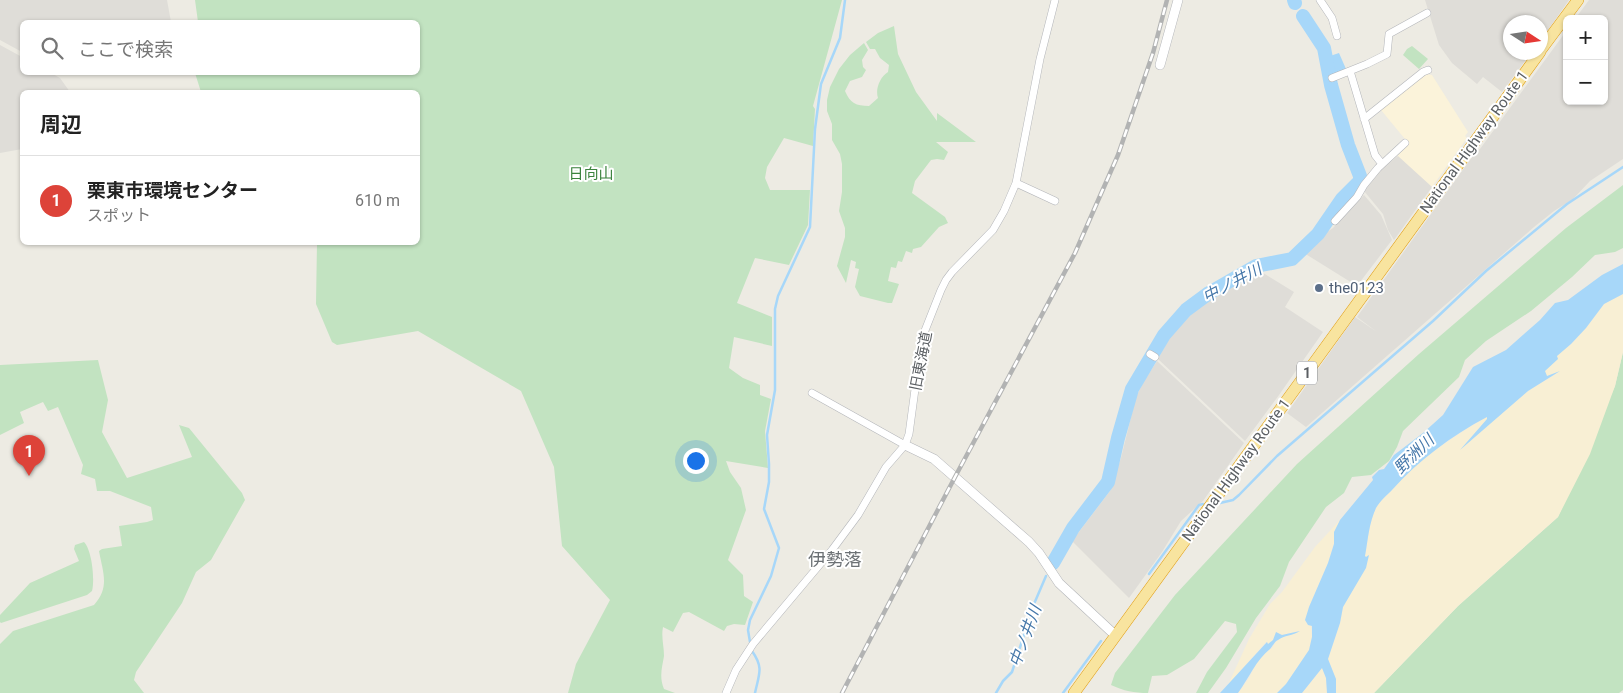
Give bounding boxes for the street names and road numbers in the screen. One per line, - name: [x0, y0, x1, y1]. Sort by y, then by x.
- street label: National Highway Route 1: [1416, 67, 1532, 217]
- street label: 旧東海道: [906, 330, 936, 392]
- road number: 1: [1297, 362, 1317, 384]
- street label: National Highway Route 1: [1178, 395, 1294, 545]

